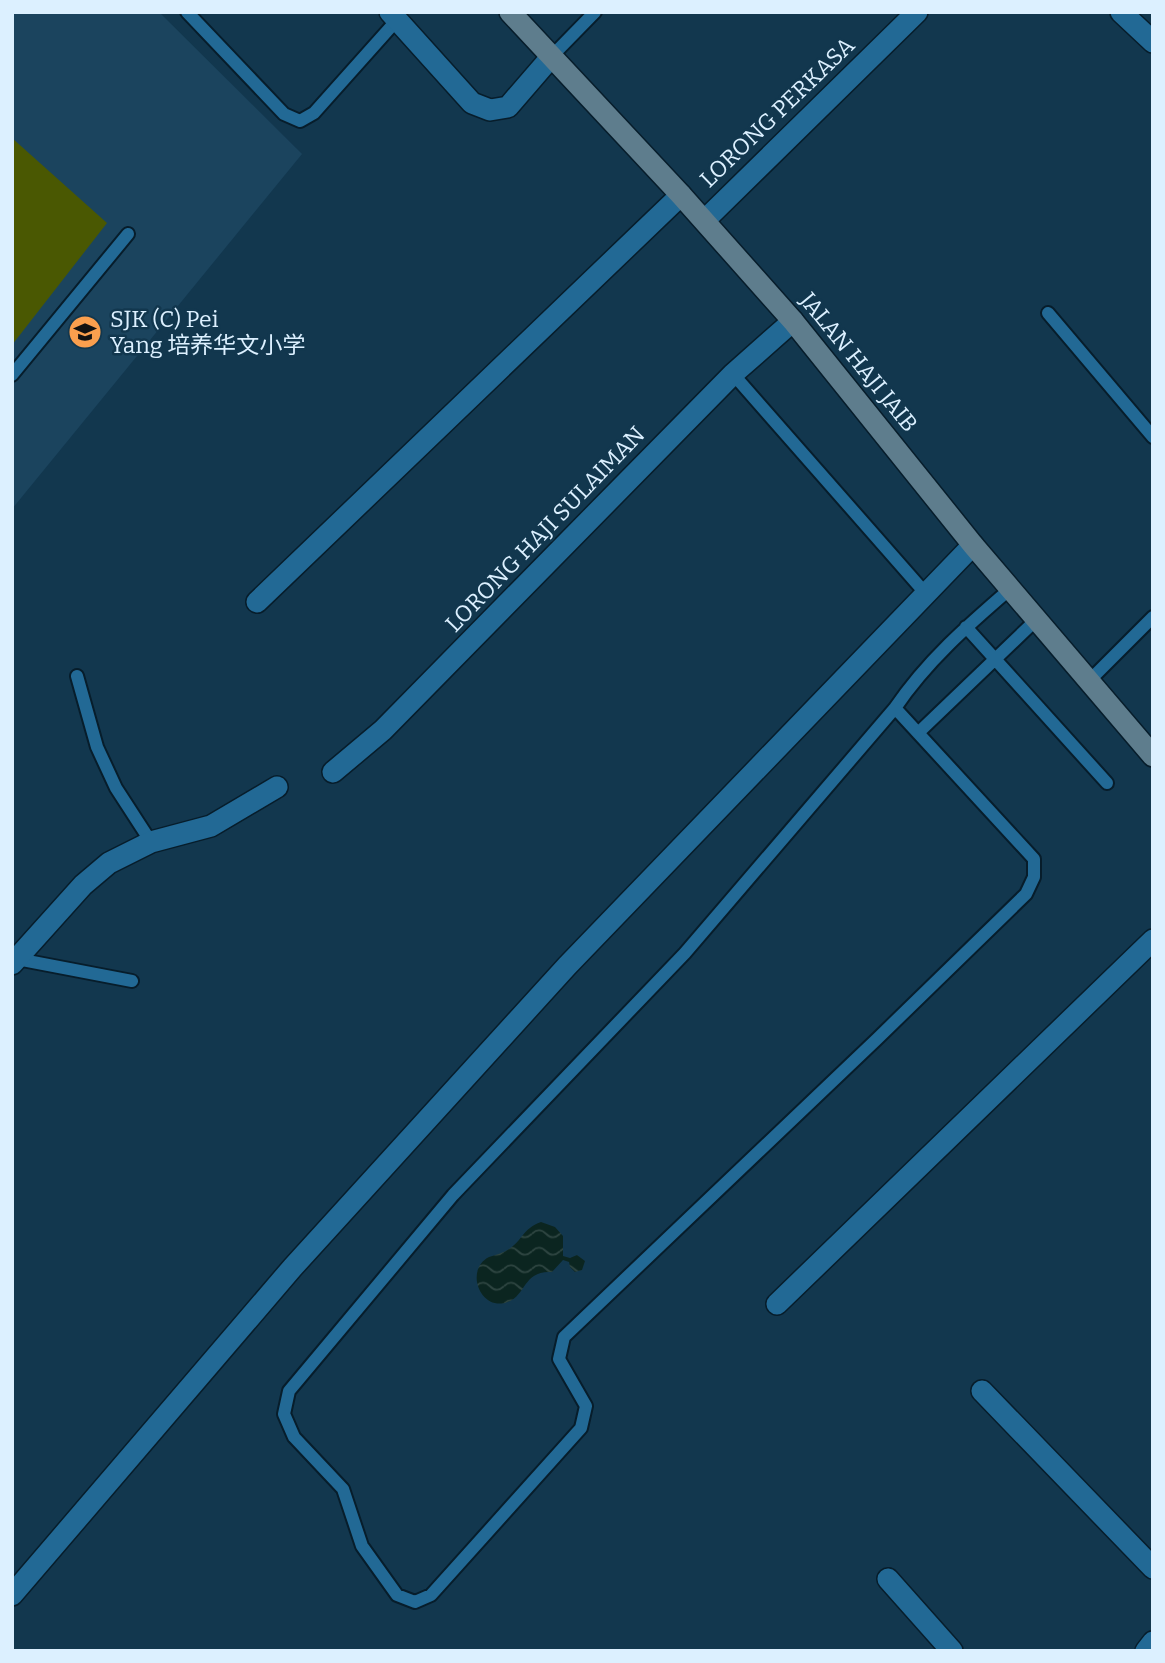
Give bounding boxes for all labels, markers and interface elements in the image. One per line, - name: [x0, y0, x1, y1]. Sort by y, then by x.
- street label: LORONG PERKASA: [694, 31, 861, 193]
- street label: JALAN HAJI JAIB: [794, 286, 924, 437]
- place label: SJK (C) Pei Yang 培养华文小学: [110, 305, 305, 359]
- school or university icon: SJK (C) Pei Yang 培养华文小学: [66, 313, 104, 351]
- street label: LORONG HAJI SULAIMAN: [439, 420, 651, 638]

